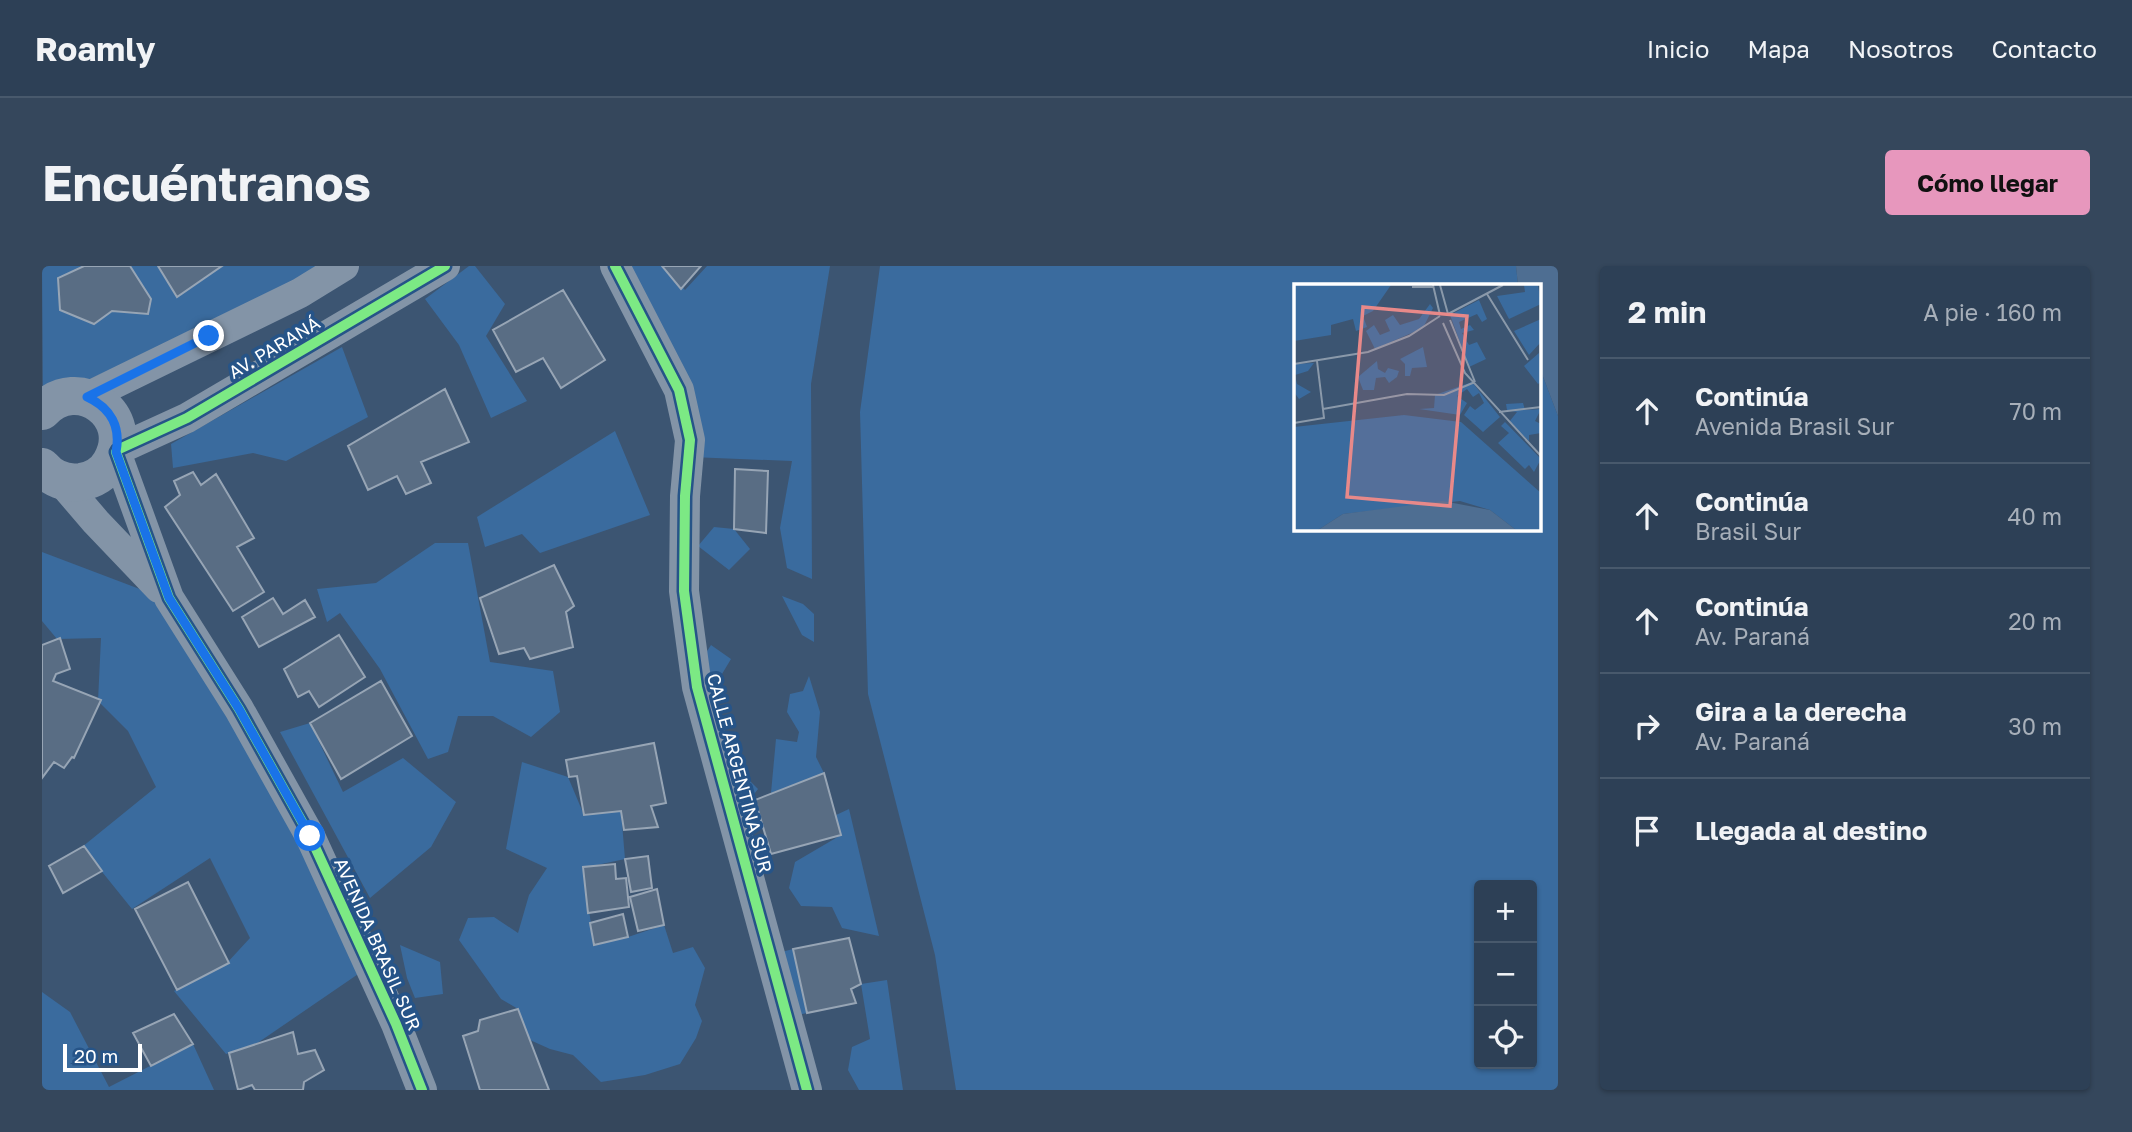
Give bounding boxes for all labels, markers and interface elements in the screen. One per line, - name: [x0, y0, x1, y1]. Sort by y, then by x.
- text: Roamly: [35, 29, 155, 68]
- text: Inicio: [1647, 34, 1709, 63]
- text: Mapa: [1747, 34, 1810, 63]
- text: Nosotros: [1848, 34, 1954, 63]
- text: Contacto: [1992, 34, 2097, 63]
- button: Cómo llegar: [1885, 150, 2090, 215]
- text: Encuéntranos: [42, 153, 371, 212]
- inset map: [1294, 284, 1540, 530]
- text: 2 min: [1628, 294, 1706, 330]
- text: A pie · 160 m: [1923, 298, 2062, 326]
- street label: AV. PARANÁ: [224, 311, 324, 383]
- route end: [193, 320, 224, 351]
- text: Continúa: [1695, 381, 1809, 412]
- icon: ahead: [1628, 392, 1666, 430]
- text: 70 m: [2009, 397, 2062, 425]
- text: Avenida Brasil Sur: [1695, 412, 1894, 440]
- text: Continúa: [1695, 486, 1809, 517]
- icon: ahead: [1628, 497, 1666, 535]
- text: 40 m: [2008, 502, 2062, 530]
- text: Brasil Sur: [1695, 517, 1801, 545]
- text: Continúa: [1695, 591, 1809, 622]
- icon: ahead: [1628, 602, 1666, 640]
- text: 20 m: [2008, 607, 2062, 635]
- text: Av. Paraná: [1695, 622, 1810, 650]
- street label: CALLE ARGENTINA SUR: [703, 671, 777, 875]
- text: Gira a la derecha: [1695, 696, 1907, 727]
- icon: right: [1628, 707, 1666, 745]
- text: 30 m: [2008, 712, 2062, 740]
- text: Av. Paraná: [1695, 727, 1810, 755]
- icon: arrive: [1628, 812, 1666, 850]
- text: Llegada al destino: [1695, 815, 1927, 846]
- route start: [294, 820, 325, 851]
- street label: AVENIDA BRASIL SUR: [330, 854, 426, 1034]
- map controls: [1474, 880, 1537, 1069]
- button: +: [1474, 880, 1537, 943]
- button: −: [1474, 943, 1537, 1006]
- button: locate: [1474, 1006, 1537, 1069]
- scale bar: [63, 1041, 142, 1073]
- text: 20 m: [74, 1044, 118, 1067]

